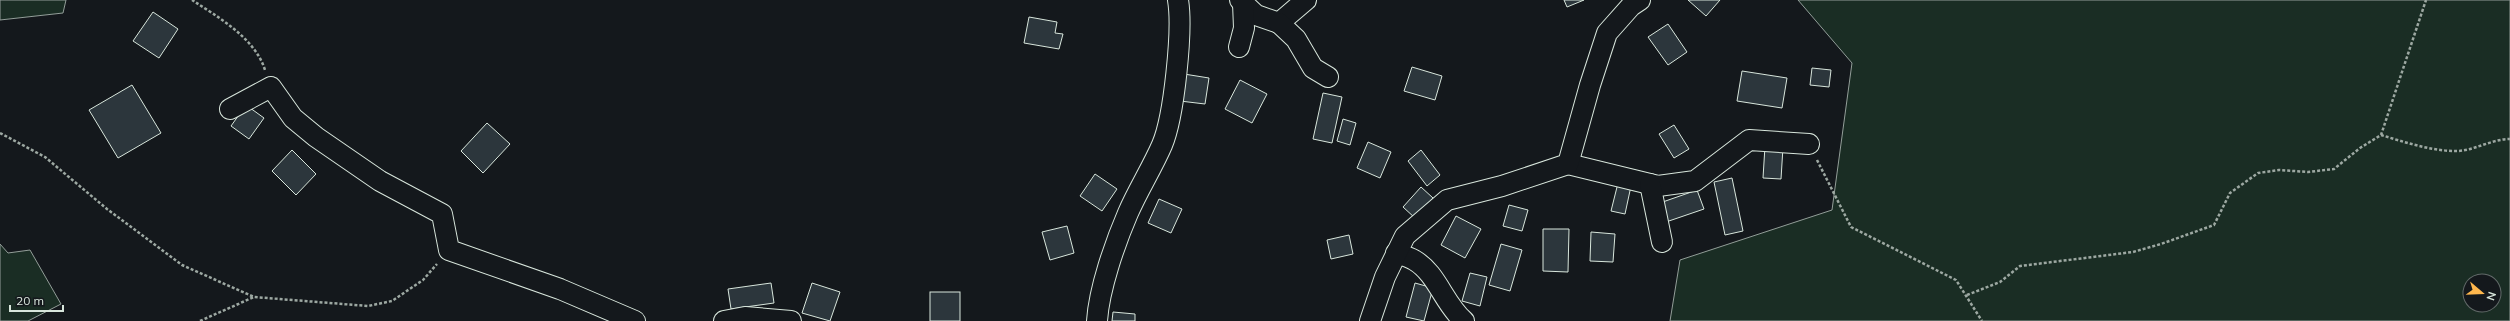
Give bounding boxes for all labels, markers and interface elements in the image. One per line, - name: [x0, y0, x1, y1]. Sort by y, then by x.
- north arrow: [2462, 273, 2502, 313]
- scale bar: [10, 287, 63, 313]
- text: N: [2483, 290, 2499, 302]
- text: 20 m: [16, 293, 44, 308]

